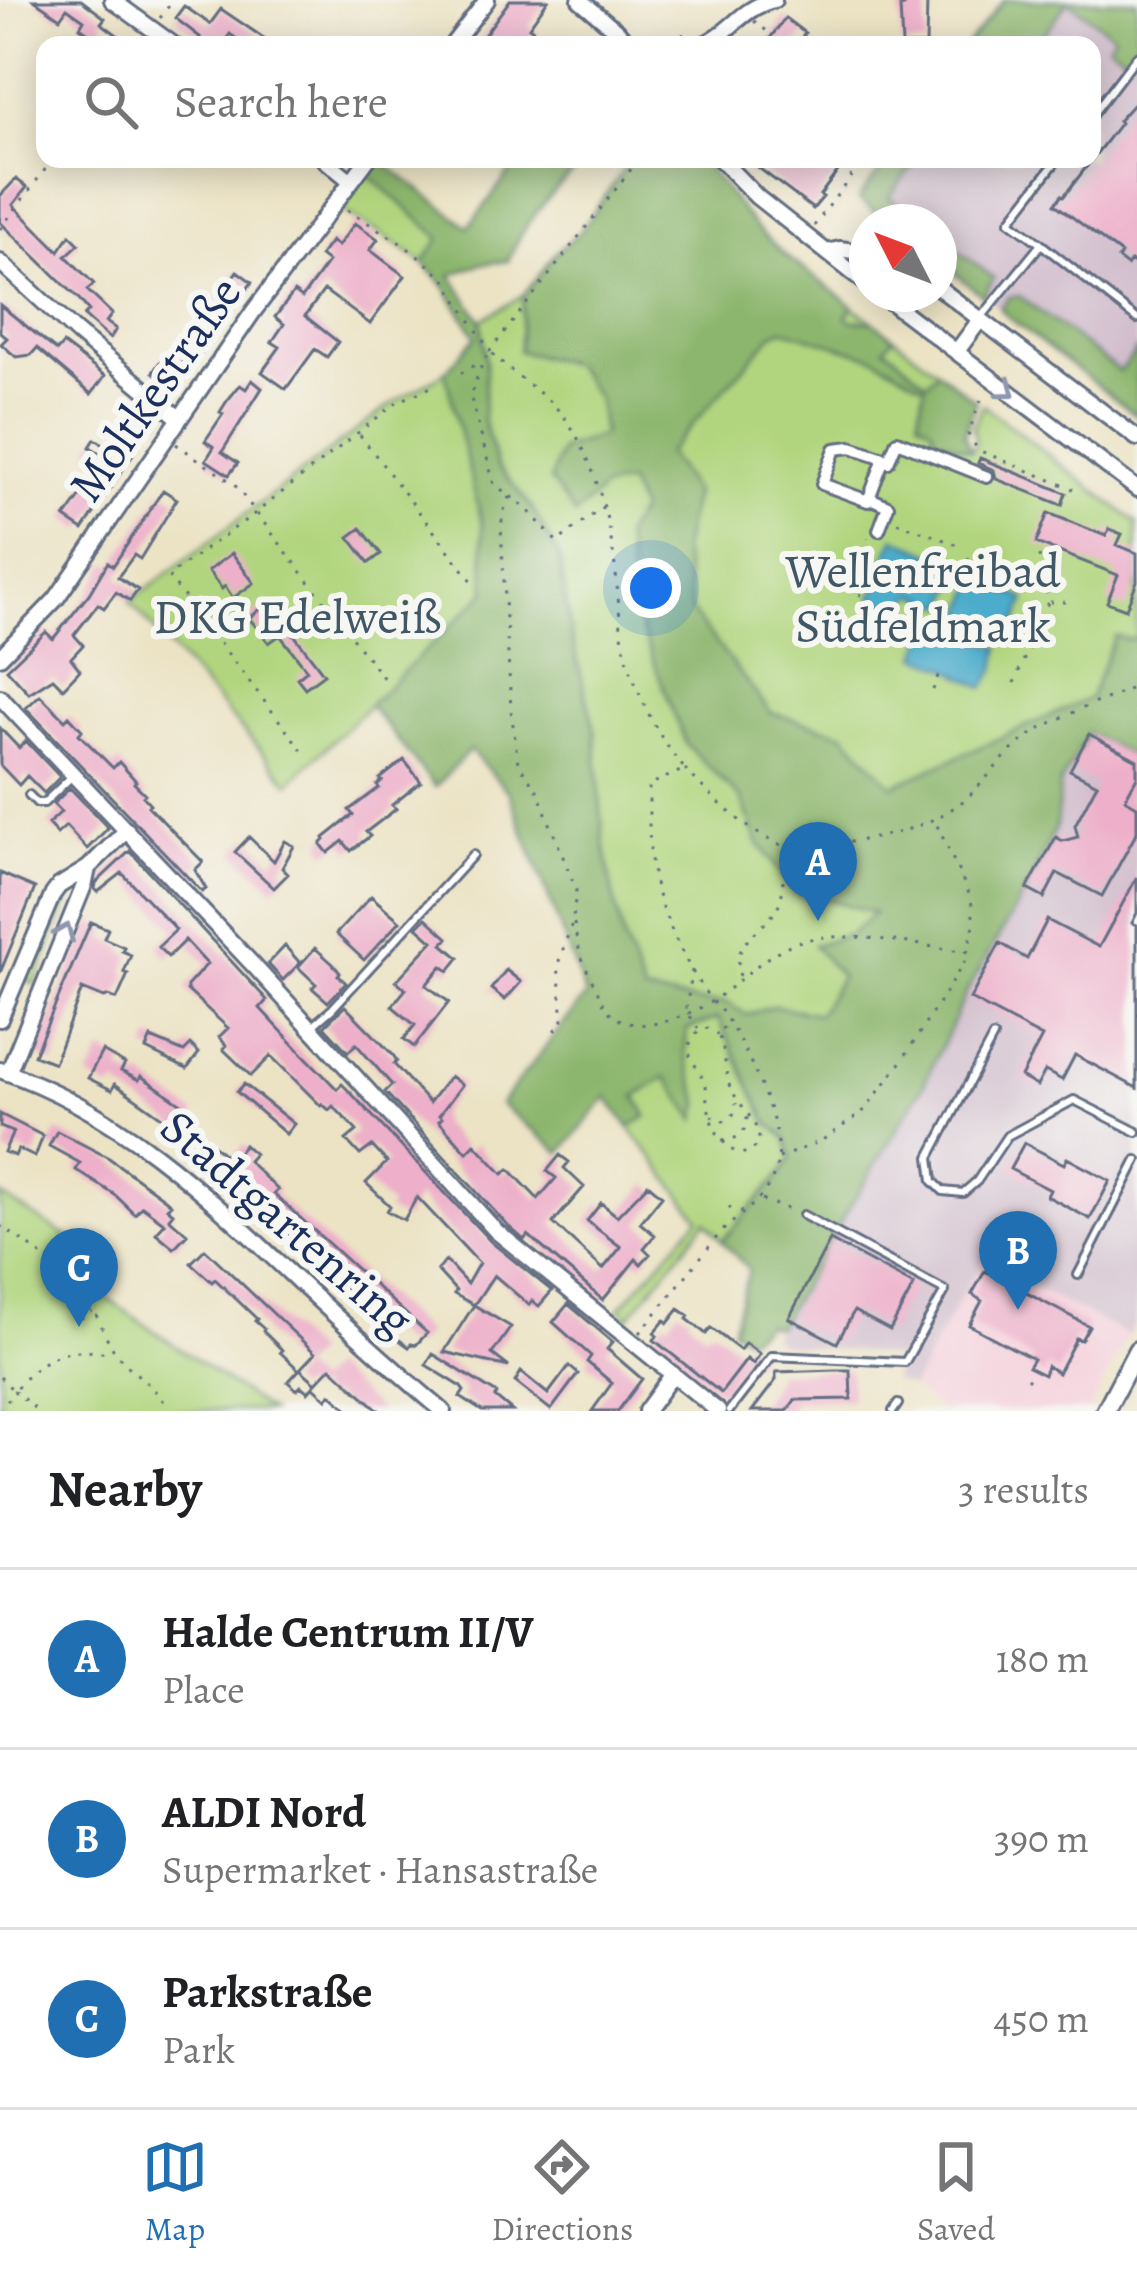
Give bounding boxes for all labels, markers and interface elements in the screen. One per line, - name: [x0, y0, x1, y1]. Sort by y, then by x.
- search box: [36, 36, 1101, 168]
- icon: search: [78, 69, 144, 135]
- text: Search here: [174, 71, 388, 133]
- north arrow: [849, 204, 957, 312]
- street label: Moltkestraße: [53, 263, 257, 515]
- one-way arrow: [993, 376, 1015, 397]
- park label: Wellenfreibad Südfeldmark: [784, 538, 1061, 659]
- your location: [621, 558, 681, 618]
- park label: DKG Edelweiß: [153, 584, 441, 650]
- pin: A: [779, 822, 857, 921]
- one-way arrow: [51, 923, 75, 944]
- street label: Stadtgartenring: [146, 1095, 428, 1351]
- pin: B: [979, 1211, 1057, 1310]
- pin: C: [40, 1228, 118, 1327]
- text: Nearby: [48, 1454, 202, 1524]
- text: 3 results: [958, 1463, 1089, 1516]
- text: Halde Centrum II/V: [162, 1601, 534, 1663]
- text: A: [75, 1632, 99, 1685]
- text: 180 m: [996, 1632, 1089, 1685]
- text: Place: [162, 1663, 245, 1716]
- text: ALDI Nord: [162, 1781, 366, 1843]
- text: B: [75, 1812, 99, 1865]
- text: 390 m: [994, 1812, 1089, 1865]
- text: Supermarket · Hansastraße: [162, 1843, 598, 1896]
- text: Parkstraße: [162, 1961, 373, 2023]
- text: C: [75, 1992, 99, 2045]
- text: 450 m: [994, 1992, 1089, 2045]
- text: Park: [162, 2023, 235, 2076]
- tab: Map: [142, 2134, 208, 2251]
- tab: Directions: [492, 2134, 633, 2251]
- tab: Saved: [917, 2134, 995, 2251]

